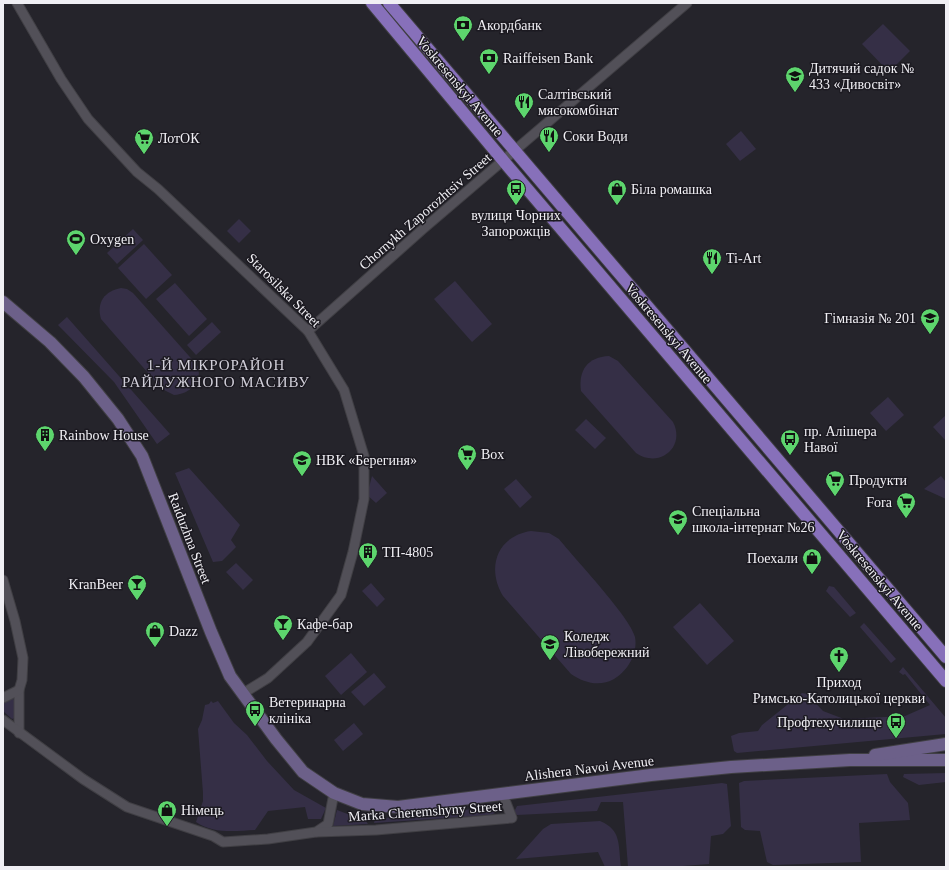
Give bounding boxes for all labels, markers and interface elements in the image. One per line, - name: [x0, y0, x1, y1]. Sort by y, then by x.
- bank icon: Акордбанк: [452, 14, 474, 42]
- place label: Акордбанк: [477, 18, 542, 33]
- street label: Voskresenskyi Avenue: [413, 33, 506, 139]
- bank icon: Raiffeisen Bank: [478, 47, 500, 75]
- place label: Raiffeisen Bank: [503, 51, 593, 66]
- place label: Дитячий садок № 433 «Дивосвіт»: [809, 61, 914, 92]
- school or university icon: Дитячий садок № 433 «Дивосвіт»: [784, 65, 806, 93]
- place label: Салтівський мясокомбінат: [538, 87, 619, 118]
- restaurant icon: Салтівський мясокомбінат: [513, 91, 535, 119]
- restaurant icon: Соки Води: [538, 125, 560, 153]
- supermarket icon: ЛотОК: [133, 127, 155, 155]
- place label: Соки Води: [563, 129, 628, 144]
- place label: ЛотОК: [158, 131, 200, 146]
- street label: Chornykh Zaporozhtsiv Street: [356, 150, 494, 273]
- bus stop icon: вулиця Чорних Запорожців: [505, 178, 527, 206]
- shop icon: Біла ромашка: [606, 178, 628, 206]
- place label: Біла ромашка: [631, 182, 713, 197]
- place label: вулиця Чорних Запорожців: [471, 208, 561, 239]
- sports icon: Oxygen: [65, 228, 87, 256]
- place label: Oxygen: [90, 232, 134, 247]
- restaurant icon: Ti-Art: [701, 247, 723, 275]
- street label: Starosilska Street: [244, 251, 324, 330]
- place label: Ti-Art: [726, 251, 761, 266]
- street label: Voskresenskyi Avenue: [622, 280, 715, 386]
- school or university icon: Гімназія № 201: [919, 307, 941, 335]
- place label: Гімназія № 201: [824, 311, 916, 326]
- district label: 1-Й МІКРОРАЙОН РАЙДУЖНОГО МАСИВУ: [122, 357, 310, 390]
- building icon: Rainbow House: [34, 424, 56, 452]
- place label: пр. Алішера Навої: [804, 424, 877, 455]
- place label: Rainbow House: [59, 428, 149, 443]
- bus stop icon: пр. Алішера Навої: [779, 428, 801, 456]
- supermarket icon: Box: [456, 443, 478, 471]
- place label: Box: [481, 447, 504, 462]
- school or university icon: НВК «Берегиня»: [291, 449, 313, 477]
- place label: НВК «Берегиня»: [316, 453, 417, 468]
- supermarket icon: Продукти: [824, 469, 846, 497]
- place label: Продукти: [849, 473, 908, 488]
- street label: Raiduzhna Street: [165, 491, 214, 586]
- supermarket icon: Fora: [895, 491, 917, 519]
- place label: Fora: [866, 495, 893, 510]
- place label: Спеціальна школа-інтернат №26: [692, 504, 815, 535]
- school or university icon: Спеціальна школа-інтернат №26: [667, 508, 689, 536]
- street label: Voskresenskyi Avenue: [833, 527, 926, 633]
- building icon: ТП-4805: [357, 541, 379, 569]
- place label: ТП-4805: [382, 545, 433, 560]
- shop icon: Поехали: [801, 547, 823, 575]
- place label: Поехали: [747, 551, 798, 566]
- bar icon: KranBeer: [126, 573, 148, 601]
- place label: KranBeer: [69, 577, 123, 592]
- bar icon: Кафе-бар: [272, 613, 294, 641]
- place label: Кафе-бар: [297, 617, 353, 632]
- shop icon: Dazz: [144, 620, 166, 648]
- place label: Dazz: [169, 624, 198, 639]
- place label: Коледж Лівобережний: [564, 629, 650, 660]
- school or university icon: Коледж Лівобережний: [539, 633, 561, 661]
- church icon: Приход Римсько-Католицької церкви: [828, 645, 850, 673]
- place label: Приход Римсько-Католицької церкви: [753, 675, 926, 706]
- place label: Ветеринарна клініка: [269, 695, 347, 726]
- bus stop icon: Ветеринарна клініка: [244, 699, 266, 727]
- bus stop icon: Профтехучилище: [885, 711, 907, 739]
- place label: Профтехучилище: [777, 715, 882, 730]
- street label: Alishera Navoi Avenue: [523, 753, 655, 784]
- shop icon: Німець: [156, 799, 178, 827]
- street label: Marka Cheremshyny Street: [348, 799, 502, 824]
- place label: Німець: [181, 803, 224, 818]

